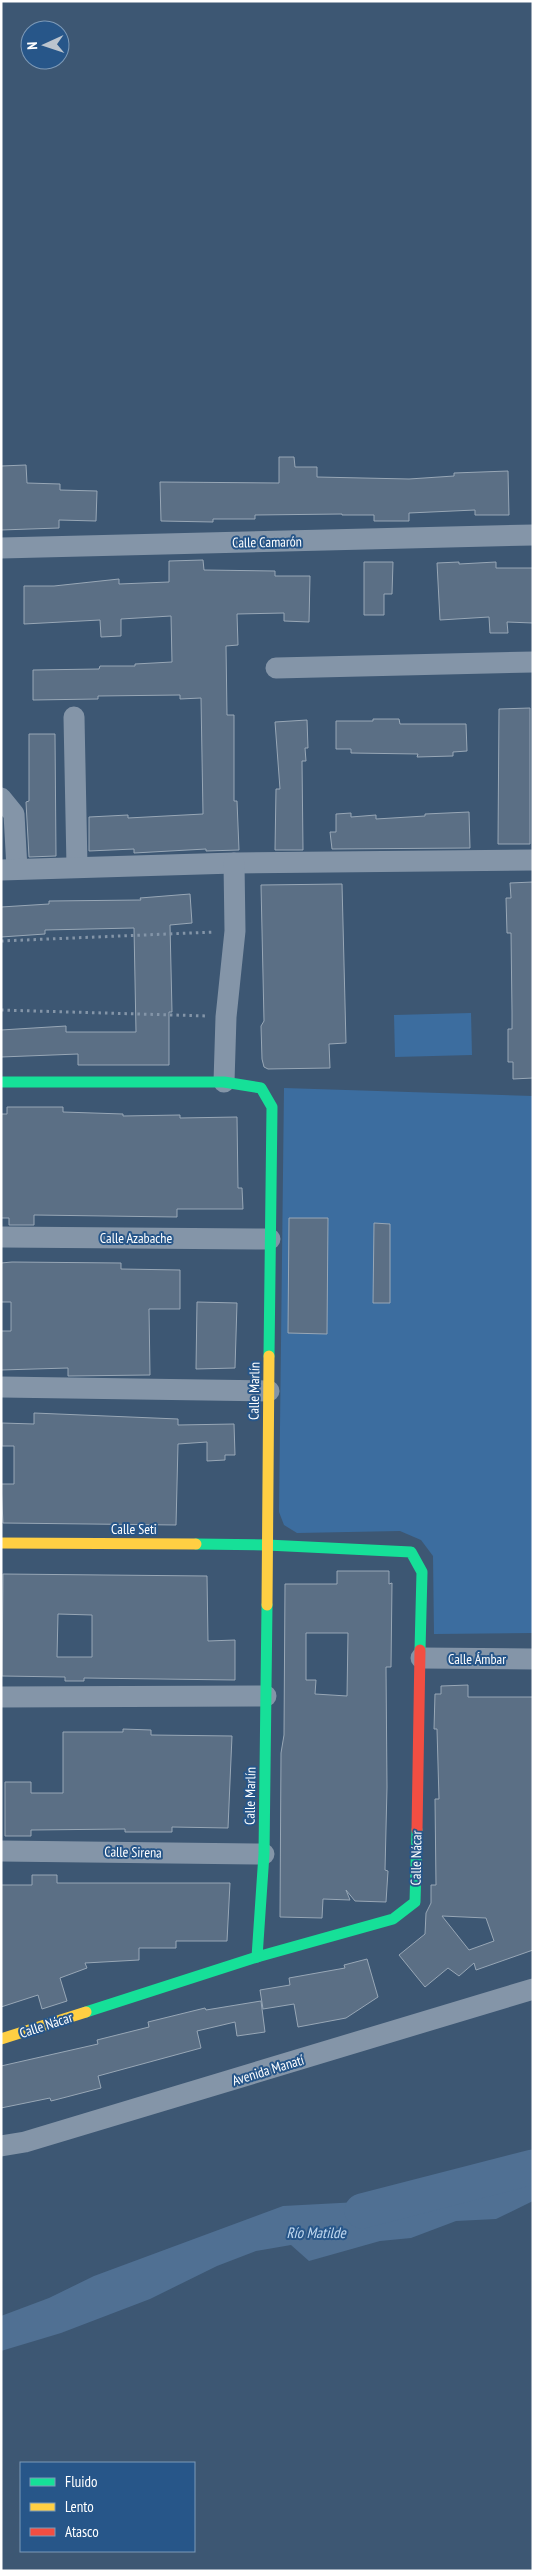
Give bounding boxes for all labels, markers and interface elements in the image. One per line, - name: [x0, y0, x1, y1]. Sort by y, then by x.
- north arrow: [20, 20, 70, 70]
- text: N: [23, 41, 41, 50]
- street label: Calle Camarón: [232, 532, 302, 552]
- street label: Calle Azabache: [100, 1229, 172, 1247]
- street label: Calle Marlín: [244, 1362, 264, 1420]
- street label: Calle Seti: [111, 1520, 157, 1538]
- street label: Calle Ámbar: [448, 1650, 506, 1668]
- street label: Calle Marlín: [240, 1767, 260, 1825]
- street label: Calle Nácar: [407, 1830, 425, 1885]
- street label: Calle Sirena: [104, 1842, 162, 1862]
- street label: Calle Nácar: [17, 2008, 75, 2042]
- street label: Avenida Manatí: [230, 2051, 306, 2089]
- water label: Río Matilde: [286, 2223, 346, 2242]
- legend: [20, 2462, 195, 2552]
- text: Fluido: [65, 2472, 97, 2491]
- text: Lento: [65, 2497, 94, 2516]
- text: Atasco: [65, 2522, 99, 2541]

